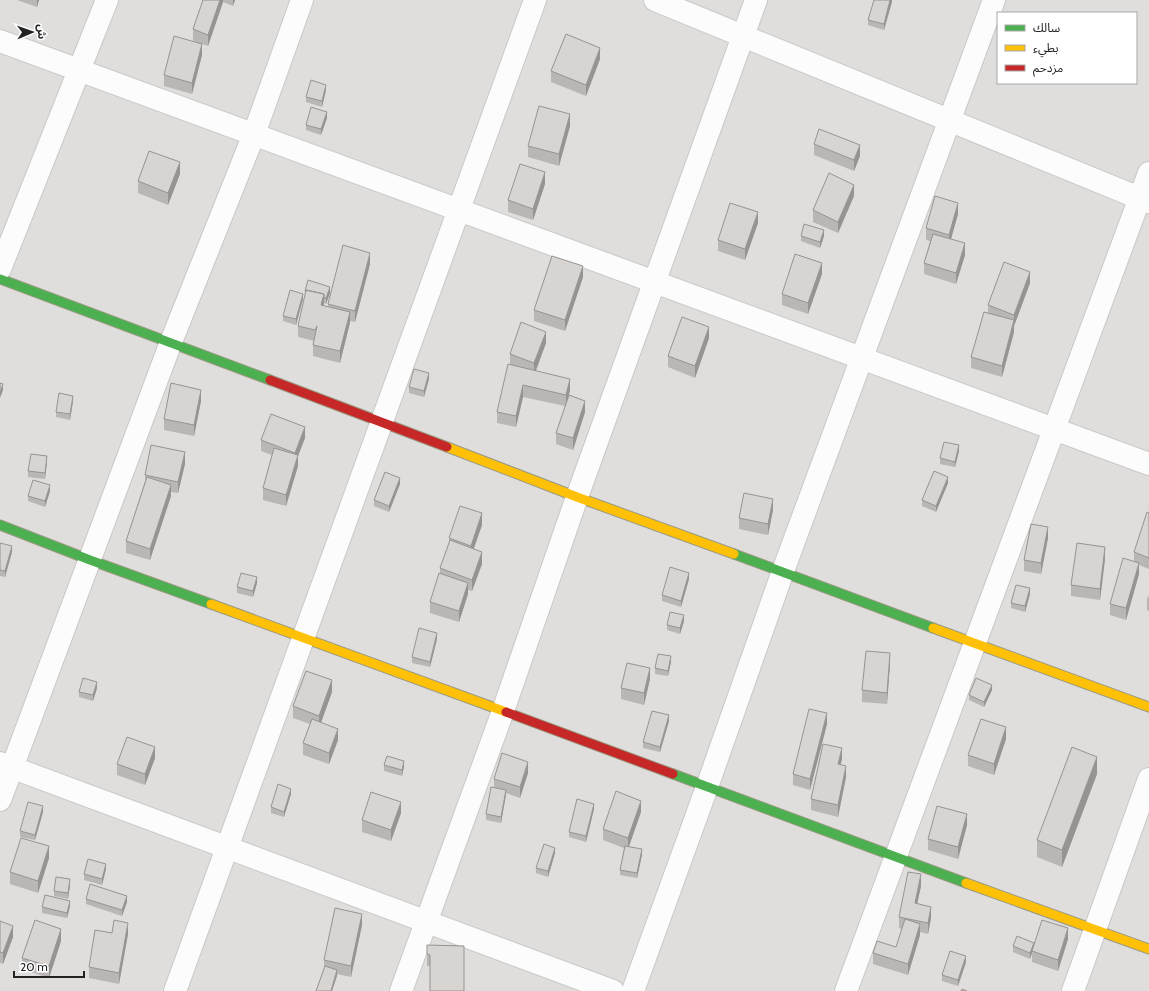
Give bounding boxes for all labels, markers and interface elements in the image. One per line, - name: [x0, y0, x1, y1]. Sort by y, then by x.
- north arrow: [12, 12, 52, 52]
- legend: [997, 12, 1137, 84]
- text: سالك: [1033, 20, 1060, 35]
- text: ش: [35, 24, 49, 39]
- text: بطيء: [1033, 40, 1059, 58]
- text: مزدحم: [1033, 60, 1063, 77]
- scale bar: [14, 953, 84, 979]
- text: 20 m: [20, 959, 48, 974]

